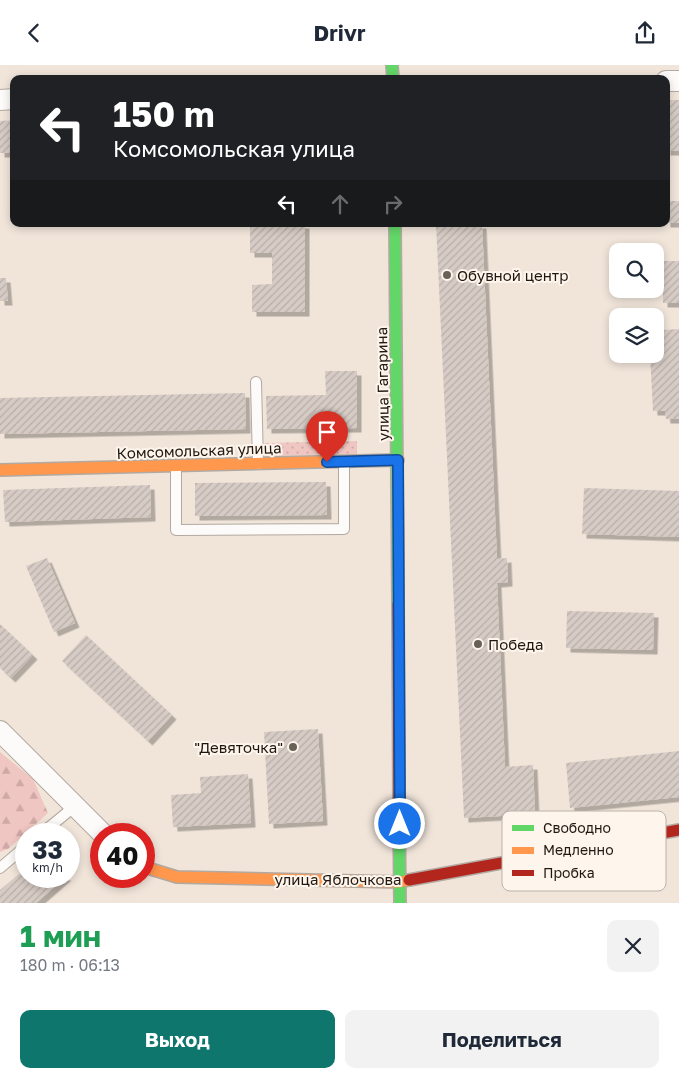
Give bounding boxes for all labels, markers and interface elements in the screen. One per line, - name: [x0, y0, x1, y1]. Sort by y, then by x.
- icon: back: [20, 19, 48, 47]
- text: Drivr: [313, 19, 366, 46]
- icon: share: [631, 19, 659, 47]
- text: 150 m: [113, 93, 215, 135]
- icon: left: [30, 95, 95, 160]
- text: Комсомольская улица: [113, 135, 355, 162]
- icon: left: [273, 190, 301, 218]
- icon: ahead: [326, 190, 354, 218]
- icon: right: [379, 190, 407, 218]
- map controls: [609, 243, 664, 363]
- button: search: [609, 243, 664, 298]
- place label: Обувной центр: [457, 266, 568, 284]
- marker: Обувной центр: [441, 269, 453, 281]
- button: layers: [609, 308, 664, 363]
- street label: улица Гагарина: [372, 327, 392, 441]
- pin: [306, 411, 348, 462]
- icon: arrive: [313, 418, 341, 446]
- street label: Комсомольская улица: [116, 438, 282, 462]
- place label: Победа: [488, 635, 543, 653]
- marker: Победа: [472, 638, 484, 650]
- place label: "Девяточка": [194, 738, 283, 756]
- marker: "Девяточка": [287, 741, 299, 753]
- position arrow: [373, 797, 425, 849]
- legend: [502, 811, 666, 891]
- text: Свободно: [543, 819, 611, 836]
- speed limit sign: 40: [90, 823, 155, 888]
- text: 33: [32, 834, 63, 865]
- text: Медленно: [543, 841, 614, 858]
- text: km/h: [32, 860, 63, 875]
- text: Пробка: [543, 864, 595, 881]
- street label: улица Яблочкова: [274, 870, 402, 888]
- text: 1 мин: [20, 918, 101, 954]
- button: close: [607, 920, 659, 972]
- text: 180 m · 06:13: [20, 955, 120, 975]
- button: Выход: [20, 1010, 335, 1068]
- button: Поделиться: [345, 1010, 659, 1068]

